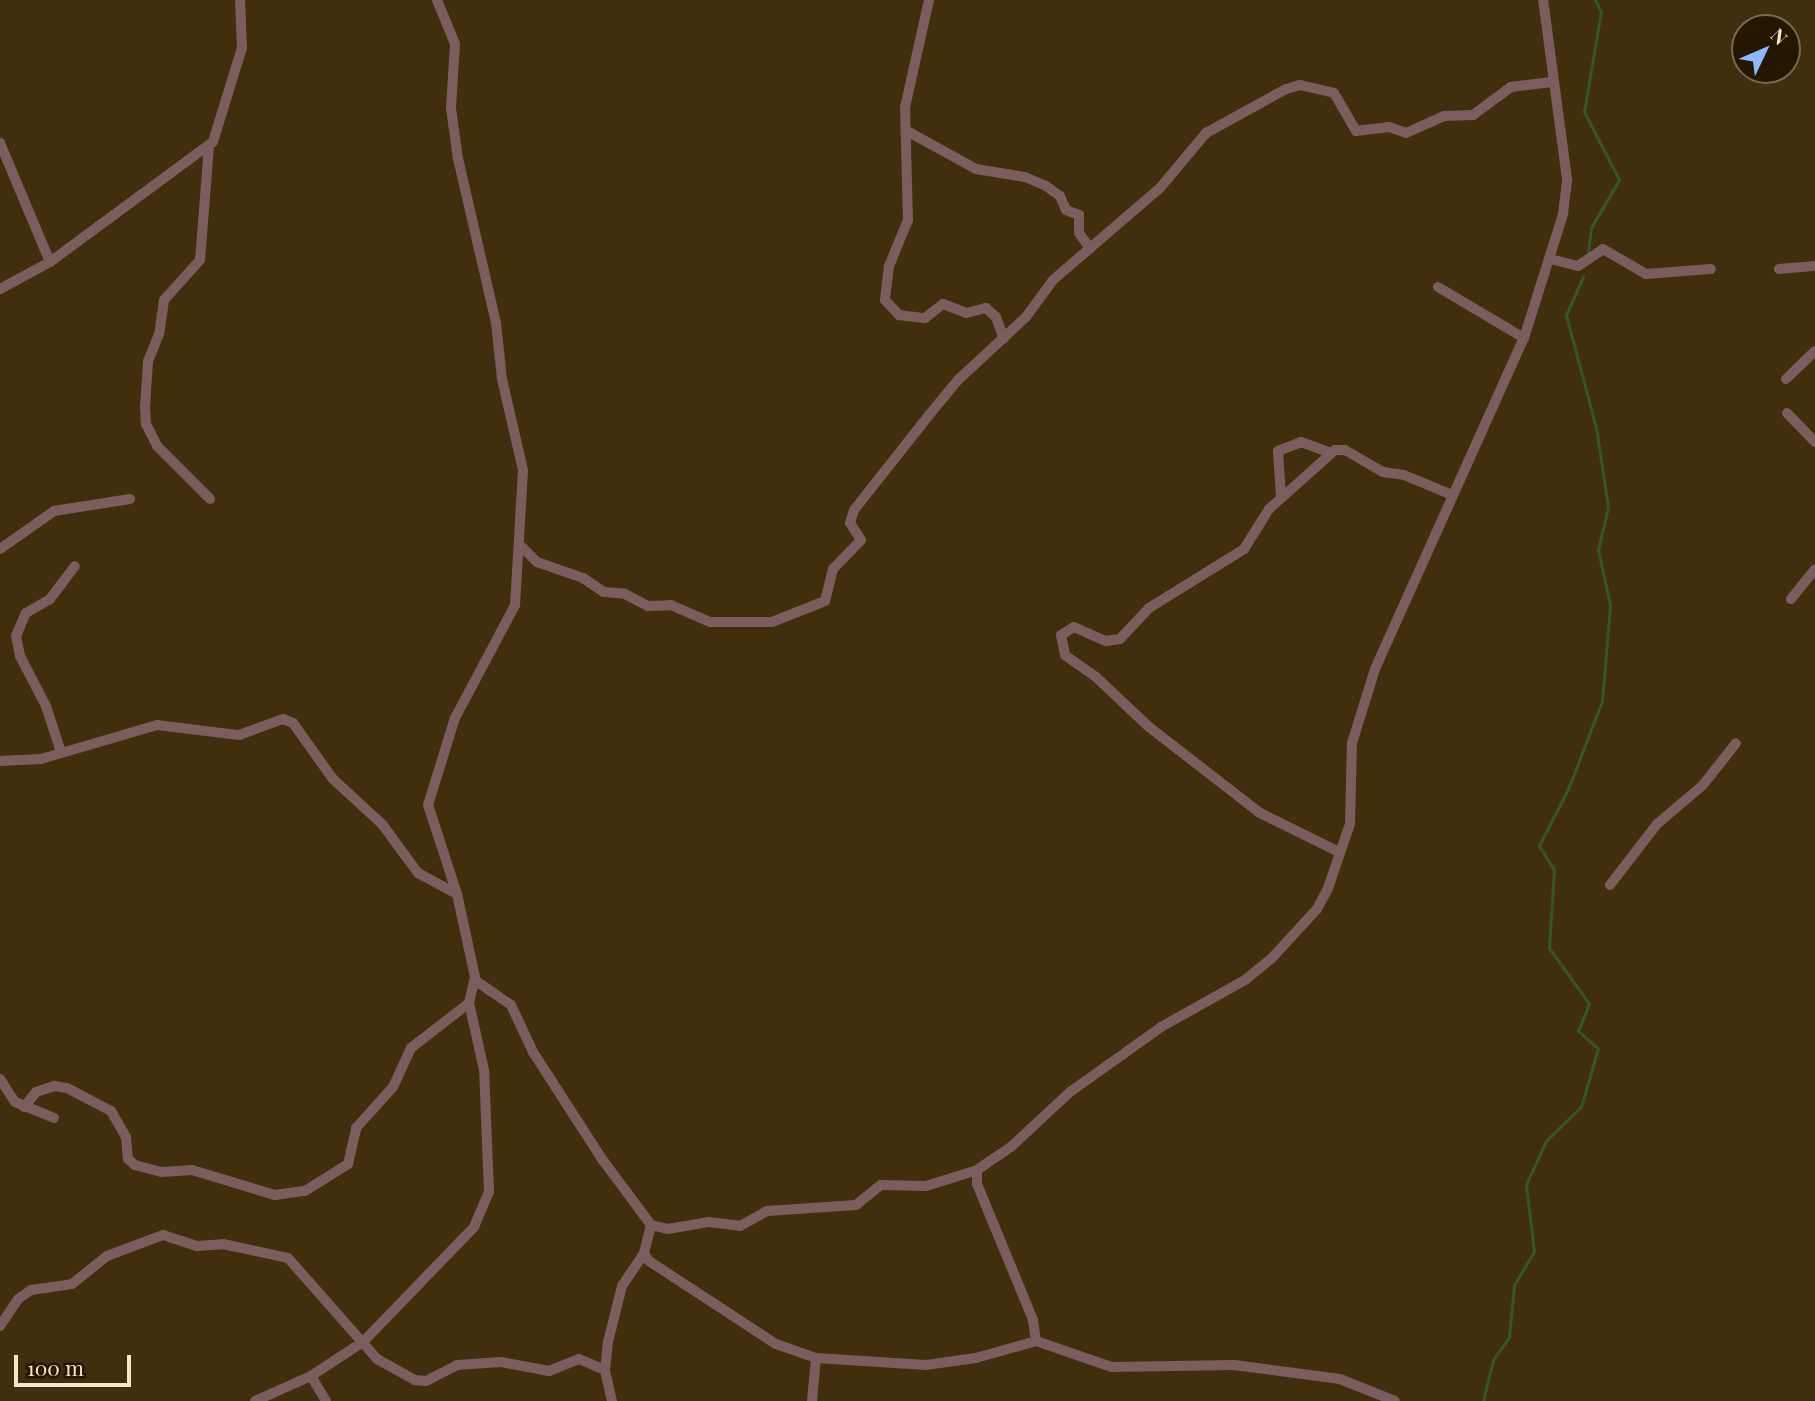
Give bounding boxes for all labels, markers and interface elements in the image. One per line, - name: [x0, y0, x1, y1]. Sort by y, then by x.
- north arrow: [1731, 14, 1801, 84]
- text: N: [1766, 22, 1794, 50]
- scale bar: [18, 1342, 135, 1386]
- text: 100 m: [27, 1353, 84, 1381]

